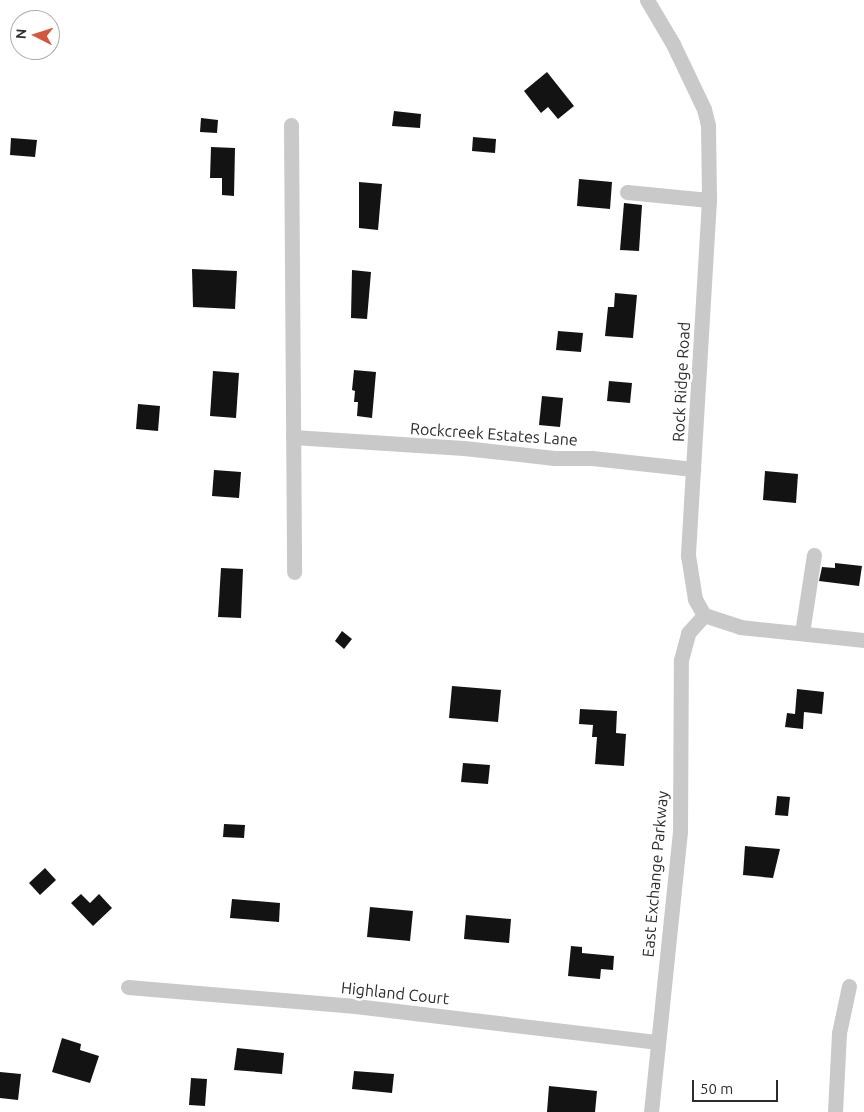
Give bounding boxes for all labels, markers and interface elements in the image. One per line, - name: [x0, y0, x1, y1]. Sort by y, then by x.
- north arrow: [10, 10, 60, 60]
- text: N: [13, 28, 29, 40]
- street label: Rock Ridge Road: [668, 321, 694, 443]
- street label: Rockcreek Estates Lane: [410, 419, 578, 449]
- street label: East Exchange Parkway: [638, 790, 672, 958]
- street label: Highland Court: [340, 978, 450, 1008]
- scale bar: [694, 1070, 780, 1102]
- text: 50 m: [700, 1080, 733, 1097]

